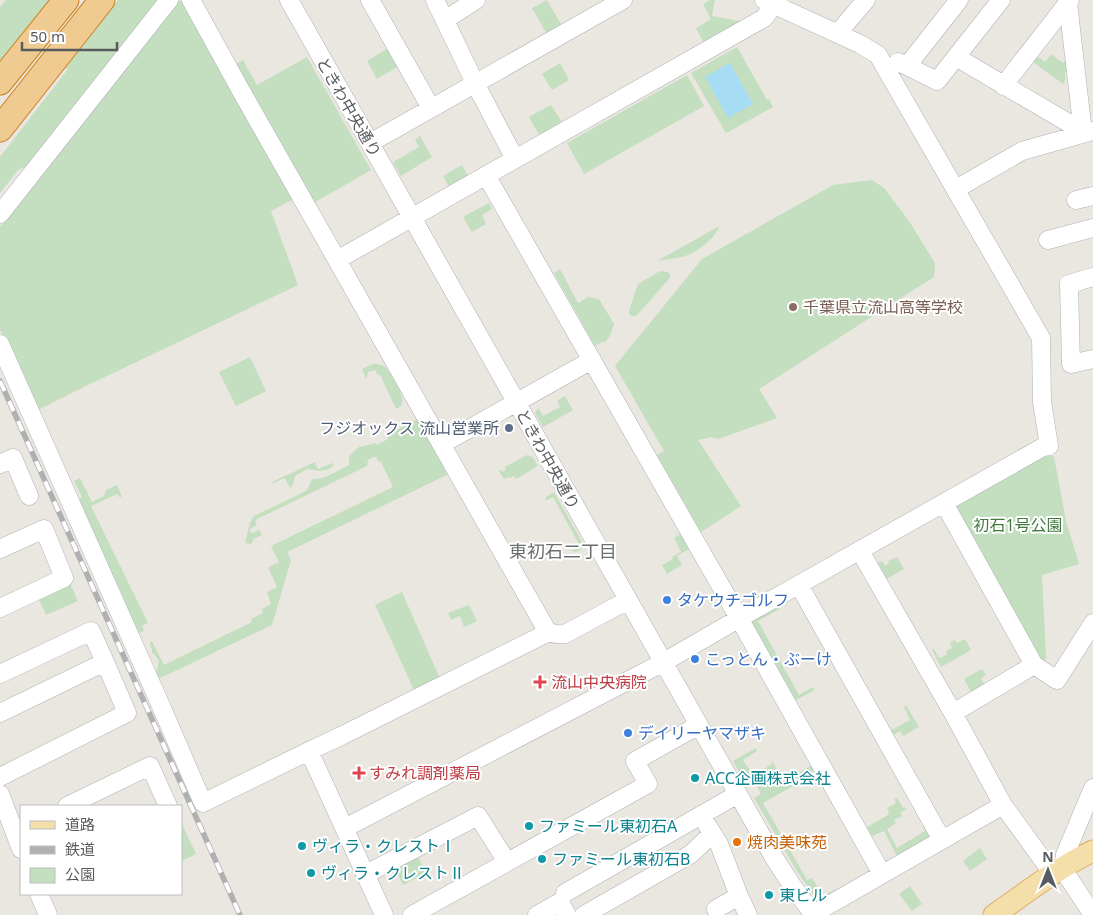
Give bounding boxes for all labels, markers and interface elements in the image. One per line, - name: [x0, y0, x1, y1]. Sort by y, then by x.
- scale bar: [22, 20, 118, 52]
- text: 50 m: [30, 26, 65, 46]
- street label: ときわ中央通り: [311, 53, 387, 161]
- place label: 千葉県立流山高等学校: [803, 296, 963, 318]
- marker: 千葉県立流山高等学校: [787, 301, 799, 313]
- street label: ときわ中央通り: [511, 405, 585, 513]
- place label: フジオックス 流山営業所: [319, 417, 499, 439]
- marker: フジオックス 流山営業所: [503, 422, 515, 434]
- park label: 初石1号公園: [973, 514, 1063, 536]
- district label: 東初石二丁目: [509, 539, 617, 563]
- place label: タケウチゴルフ: [677, 589, 789, 611]
- marker: タケウチゴルフ: [661, 594, 673, 606]
- place label: こっとん・ぶーけ: [705, 648, 832, 670]
- marker: こっとん・ぶーけ: [689, 653, 701, 665]
- place label: 流山中央病院: [551, 671, 647, 693]
- marker: 流山中央病院: [533, 675, 547, 689]
- place label: デイリーヤマザキ: [638, 722, 766, 744]
- marker: デイリーヤマザキ: [622, 727, 634, 739]
- place label: すみれ調剤薬局: [369, 762, 481, 784]
- marker: すみれ調剤薬局: [353, 767, 365, 779]
- place label: ACC企画株式会社: [705, 767, 831, 789]
- marker: ACC企画株式会社: [689, 772, 701, 784]
- legend: [20, 805, 182, 895]
- text: 道路: [65, 814, 95, 834]
- place label: ファミール東初石A: [539, 815, 678, 837]
- marker: ファミール東初石A: [523, 820, 535, 832]
- place label: 焼肉美味苑: [747, 831, 827, 853]
- place label: ヴィラ・クレストⅠ: [312, 835, 456, 857]
- marker: 焼肉美味苑: [731, 836, 743, 848]
- text: 鉄道: [65, 839, 95, 859]
- marker: ヴィラ・クレストⅠ: [296, 840, 308, 852]
- north arrow: [1023, 845, 1073, 895]
- text: N: [1042, 847, 1054, 866]
- place label: ファミール東初石B: [552, 848, 690, 870]
- marker: ファミール東初石B: [536, 853, 548, 865]
- place label: ヴィラ・クレストⅡ: [321, 862, 465, 884]
- text: 公園: [65, 864, 95, 884]
- marker: ヴィラ・クレストⅡ: [305, 867, 317, 879]
- place label: 東ビル: [779, 884, 827, 906]
- marker: 東ビル: [763, 889, 775, 901]

